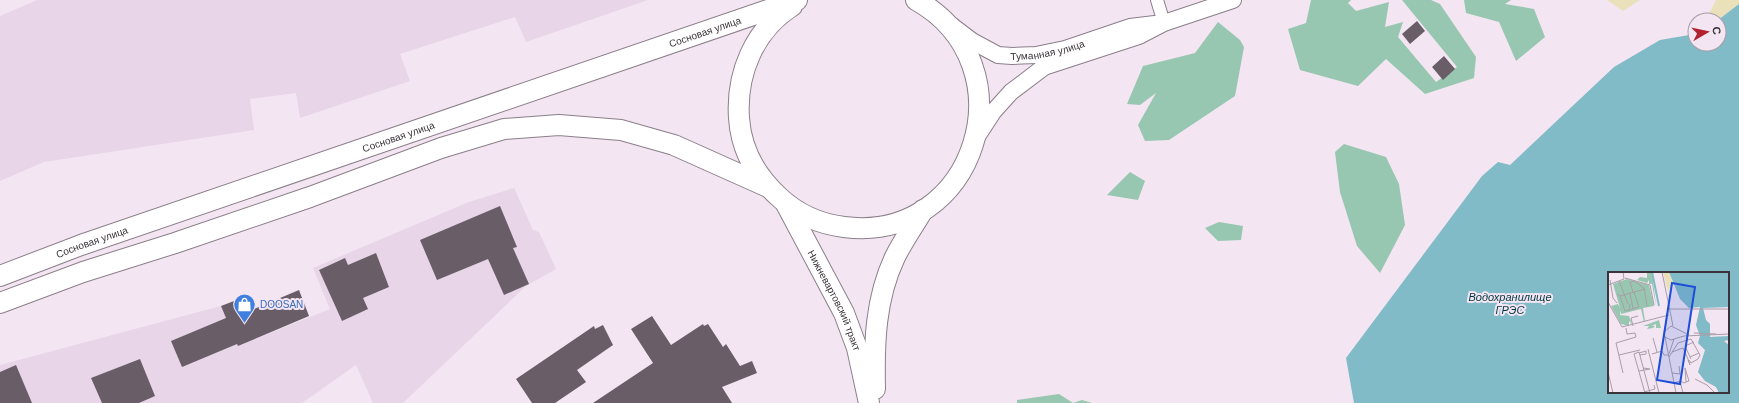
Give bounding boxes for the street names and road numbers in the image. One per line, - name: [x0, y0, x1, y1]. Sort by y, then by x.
- street label: Сосновая улица: [667, 14, 743, 49]
- street label: Туманная улица: [1010, 37, 1086, 62]
- street label: Сосновая улица: [361, 119, 436, 154]
- street label: Сосновая улица: [54, 224, 130, 260]
- street label: Нижневартовский тракт: [806, 248, 863, 352]

